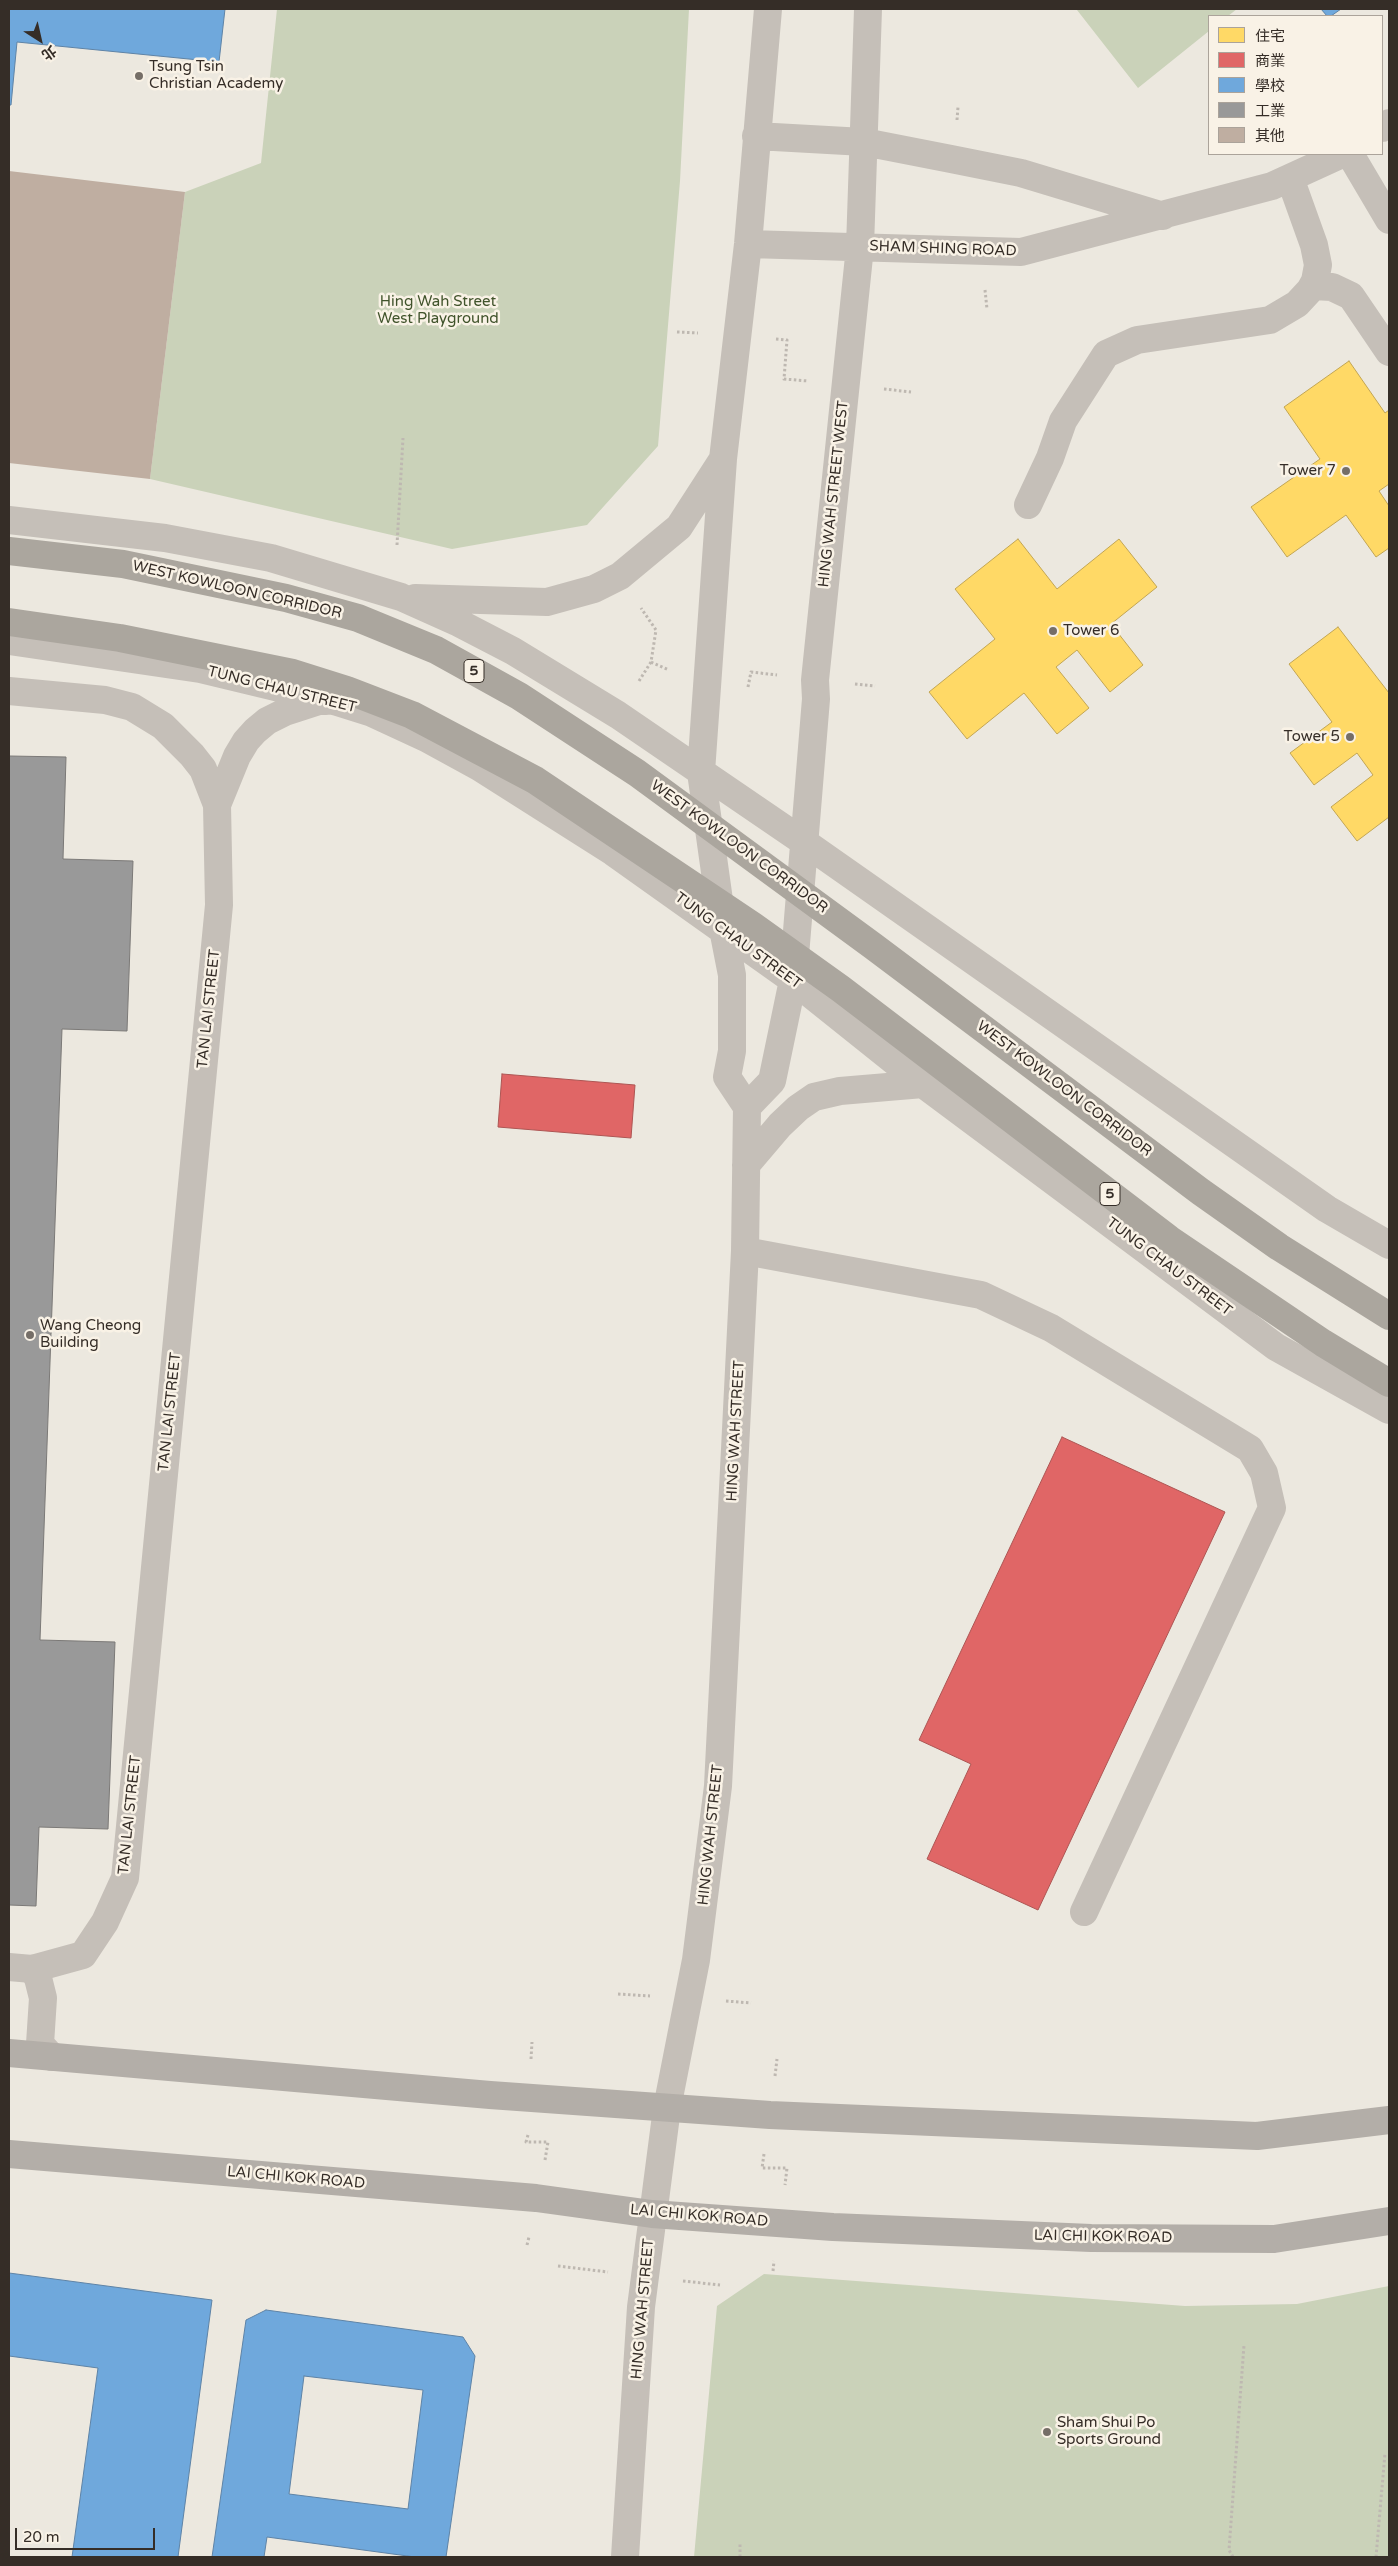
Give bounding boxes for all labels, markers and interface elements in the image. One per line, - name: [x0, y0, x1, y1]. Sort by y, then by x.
- north arrow: [15, 15, 65, 65]
- legend: [1208, 15, 1383, 155]
- text: 住宅: [1255, 27, 1285, 45]
- text: 北: [38, 42, 59, 64]
- text: 商業: [1255, 52, 1285, 70]
- place label: Tsung Tsin Christian Academy: [149, 58, 283, 93]
- marker: Tsung Tsin Christian Academy: [133, 70, 145, 82]
- text: 學校: [1255, 77, 1285, 95]
- text: 工業: [1255, 102, 1285, 120]
- text: 其他: [1255, 127, 1285, 145]
- street label: SHAM SHING ROAD: [869, 237, 1017, 261]
- park label: Hing Wah Street West Playground: [377, 293, 499, 328]
- street label: HING WAH STREET WEST: [815, 400, 853, 588]
- place label: Tower 7: [1279, 462, 1336, 480]
- marker: Tower 7: [1340, 465, 1352, 477]
- street label: WEST KOWLOON CORRIDOR: [131, 557, 343, 623]
- place label: Tower 6: [1063, 622, 1120, 640]
- marker: Tower 6: [1047, 625, 1059, 637]
- road number: 5: [464, 659, 484, 682]
- street label: TUNG CHAU STREET: [206, 663, 358, 717]
- place label: Tower 5: [1283, 728, 1340, 746]
- marker: Tower 5: [1344, 731, 1356, 743]
- street label: WEST KOWLOON CORRIDOR: [647, 777, 831, 917]
- street label: TUNG CHAU STREET: [671, 889, 805, 993]
- street label: TAN LAI STREET: [194, 948, 224, 1070]
- street label: WEST KOWLOON CORRIDOR: [973, 1017, 1155, 1161]
- road number: 5: [1100, 1182, 1120, 1206]
- street label: TUNG CHAU STREET: [1103, 1214, 1235, 1320]
- place label: Wang Cheong Building: [40, 1317, 141, 1352]
- marker: Wang Cheong Building: [24, 1329, 36, 1341]
- street label: TAN LAI STREET: [155, 1351, 185, 1473]
- street label: HING WAH STREET: [723, 1360, 749, 1502]
- street label: TAN LAI STREET: [115, 1754, 145, 1876]
- street label: HING WAH STREET: [695, 1764, 727, 1906]
- street label: LAI CHI KOK ROAD: [226, 2163, 366, 2193]
- street label: LAI CHI KOK ROAD: [629, 2201, 769, 2231]
- street label: LAI CHI KOK ROAD: [1034, 2227, 1172, 2247]
- street label: HING WAH STREET: [628, 2238, 658, 2380]
- place label: Sham Shui Po Sports Ground: [1057, 2414, 1161, 2449]
- marker: Sham Shui Po Sports Ground: [1041, 2426, 1053, 2438]
- scale bar: [18, 2518, 158, 2550]
- text: 20 m: [23, 2528, 60, 2546]

